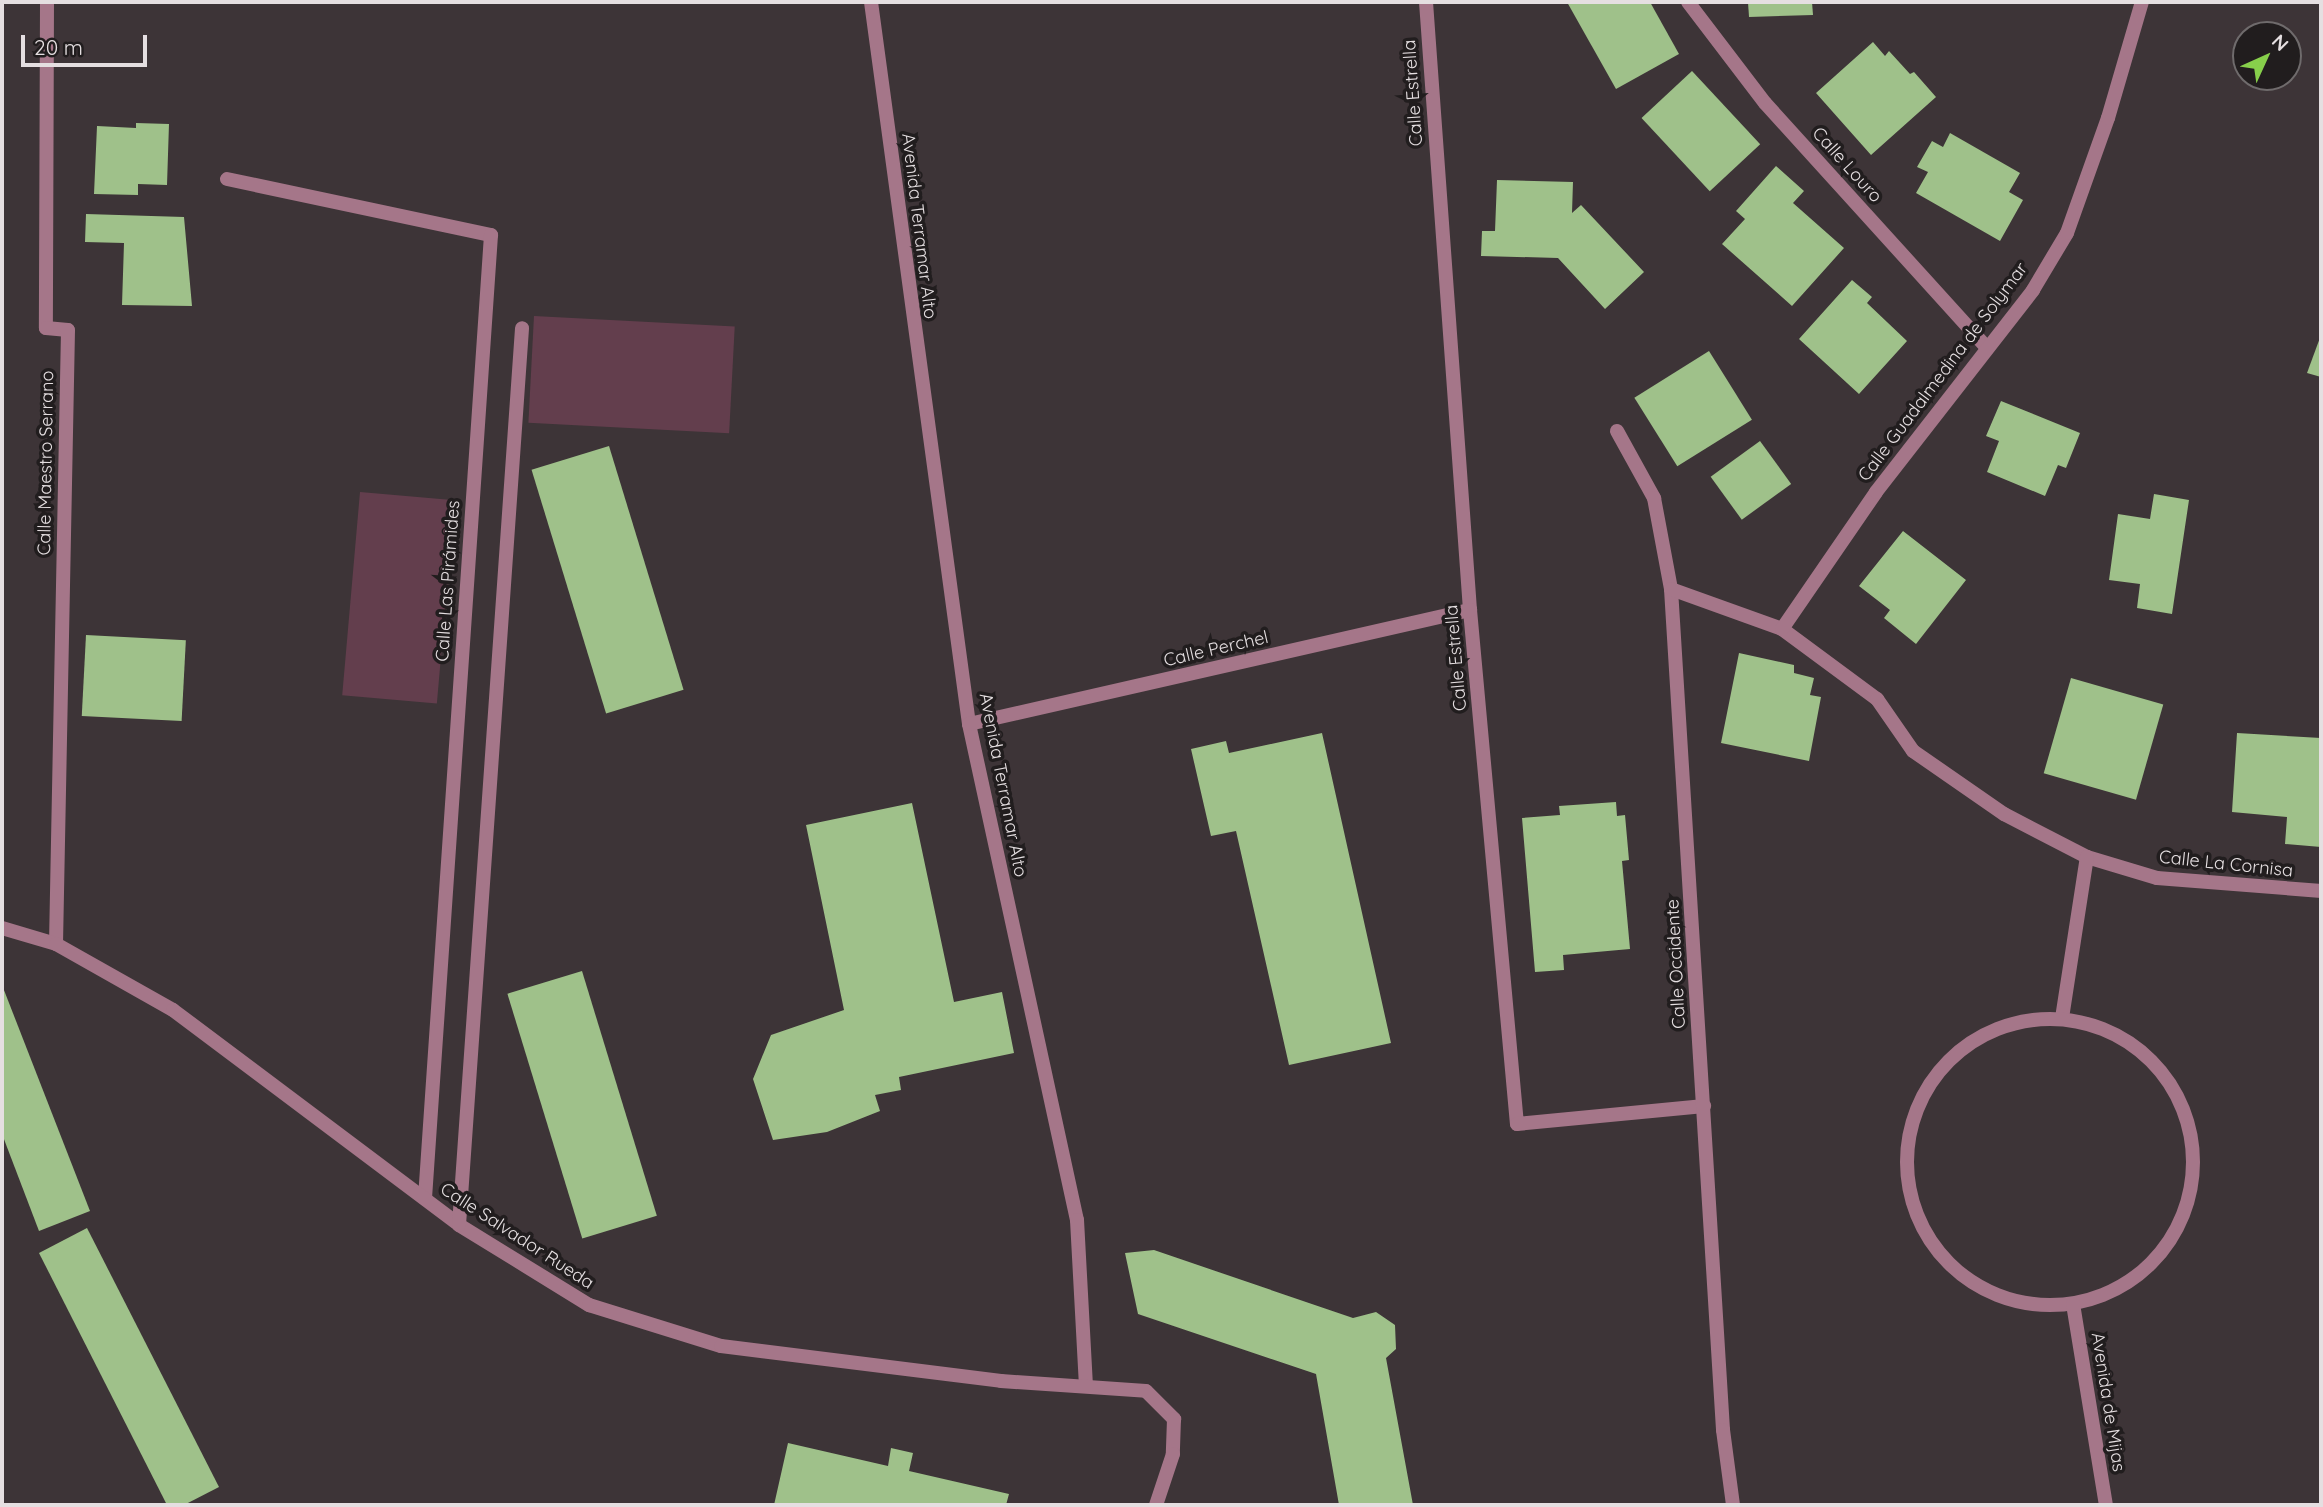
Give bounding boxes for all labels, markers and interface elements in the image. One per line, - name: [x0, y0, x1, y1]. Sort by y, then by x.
- scale bar: [24, 21, 150, 65]
- north arrow: [2232, 21, 2302, 91]
- text: N: [2267, 29, 2294, 56]
- text: 20 m: [34, 34, 83, 60]
- street label: Calle Estrella: [1399, 39, 1427, 147]
- street label: Calle Louro: [1808, 123, 1886, 207]
- street label: Avenida Terramar Alto: [897, 132, 941, 320]
- street label: Calle Guadalmedina de Solymar: [1854, 258, 2032, 486]
- street label: Calle Maestro Serrano: [34, 370, 58, 556]
- street label: Calle Las Pirámides: [432, 500, 464, 662]
- street label: Calle Estrella: [1441, 604, 1471, 712]
- street label: Calle Perchel: [1161, 626, 1271, 672]
- street label: Avenida Terramar Alto: [975, 691, 1031, 879]
- street label: Calle La Cornisa: [2158, 846, 2294, 882]
- street label: Calle Occidente: [1662, 899, 1690, 1029]
- street label: Calle Salvador Rueda: [436, 1178, 598, 1294]
- street label: Avenida de Mijas: [2086, 1331, 2130, 1473]

